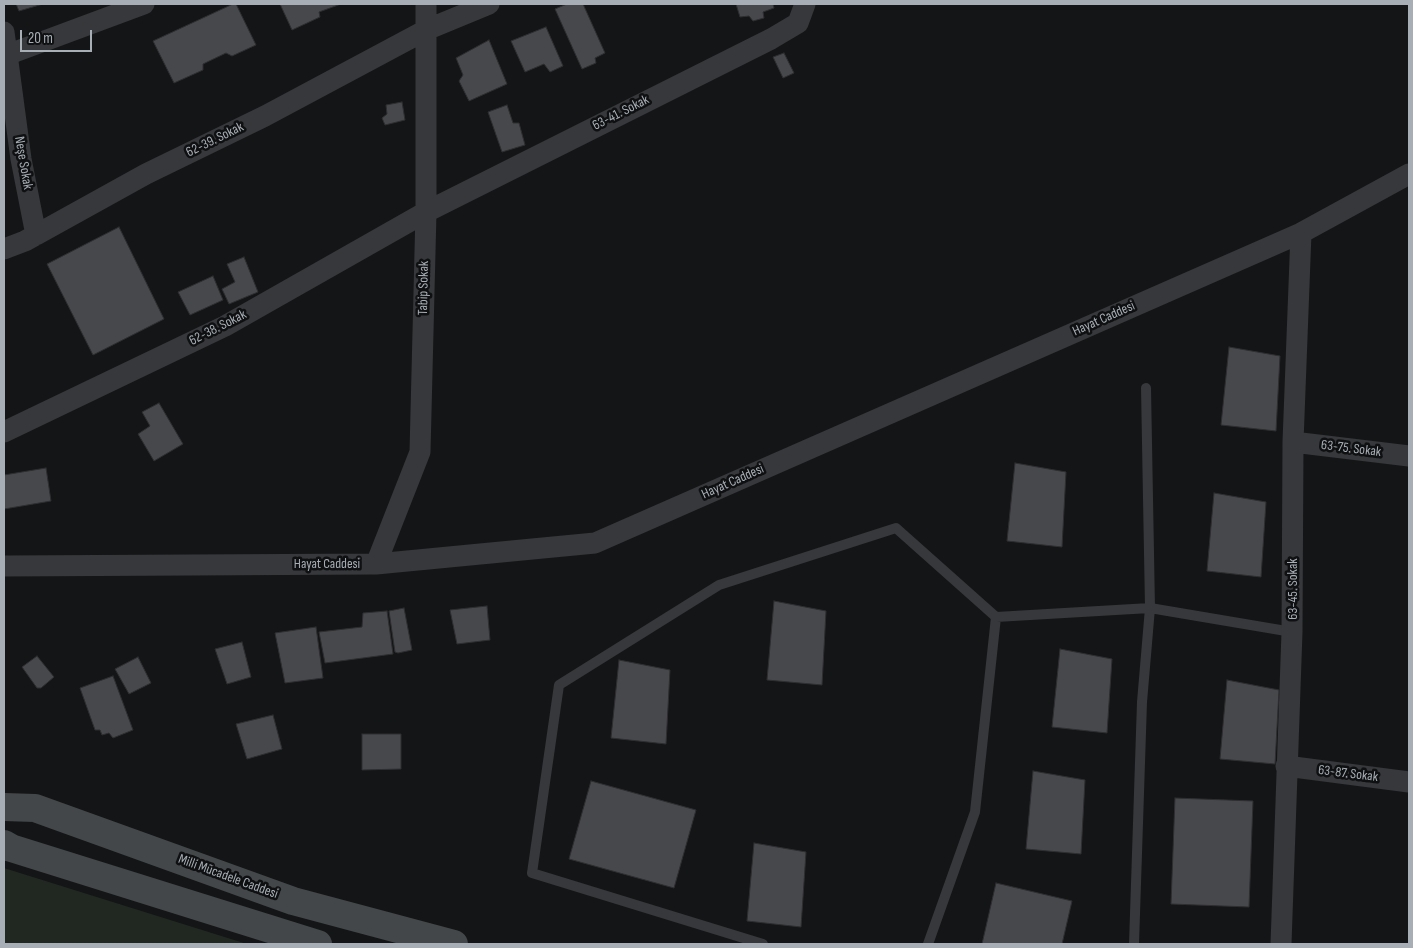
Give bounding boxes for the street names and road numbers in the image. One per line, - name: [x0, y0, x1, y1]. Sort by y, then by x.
- street label: 63-41. Sokak: [590, 92, 652, 134]
- street label: 62-39. Sokak: [184, 119, 246, 161]
- street label: Neşe Sokak: [10, 135, 36, 191]
- street label: Tabip Sokak: [415, 261, 433, 315]
- street label: Hayat Caddesi: [1070, 298, 1138, 340]
- street label: 62-38. Sokak: [187, 306, 249, 350]
- street label: 63-75. Sokak: [1320, 437, 1382, 461]
- street label: Hayat Caddesi: [699, 461, 767, 503]
- street label: Hayat Caddesi: [294, 556, 360, 572]
- street label: 63-45. Sokak: [1285, 558, 1301, 620]
- street label: 63-87. Sokak: [1317, 762, 1379, 786]
- street label: Milli Mücadele Caddesi: [176, 851, 280, 903]

